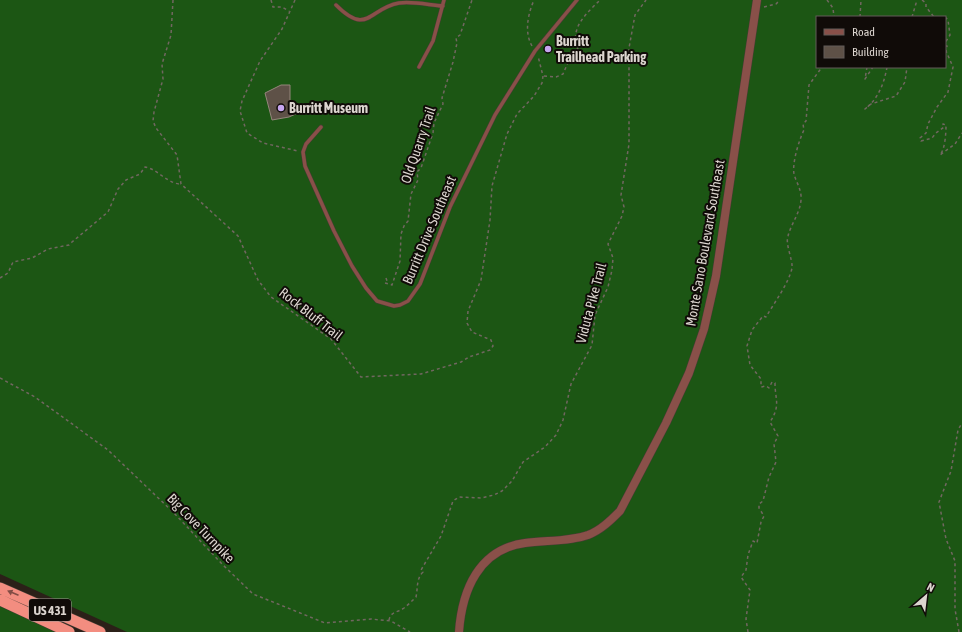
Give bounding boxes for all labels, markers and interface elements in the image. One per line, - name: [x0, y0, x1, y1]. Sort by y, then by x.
- legend: [816, 16, 946, 68]
- text: Road: [852, 25, 875, 39]
- place label: Burritt Trailhead Parking: [556, 33, 647, 65]
- marker: Burritt Trailhead Parking: [543, 44, 553, 54]
- text: Building: [852, 45, 890, 59]
- place label: Burritt Museum: [289, 100, 368, 116]
- marker: Burritt Museum: [276, 103, 286, 113]
- street label: Old Quarry Trail: [397, 104, 439, 186]
- street label: Monte Sano Boulevard Southeast: [682, 158, 728, 328]
- street label: Burritt Drive Southeast: [399, 174, 459, 286]
- street label: Viduta Pike Trail: [573, 261, 609, 345]
- street label: Rock Bluff Trail: [276, 284, 346, 344]
- street label: Big Cove Turnpike: [164, 490, 238, 566]
- north arrow: [906, 576, 946, 616]
- text: N: [925, 580, 936, 594]
- one-way arrow: [6, 590, 18, 596]
- road number: US 431: [29, 599, 71, 621]

